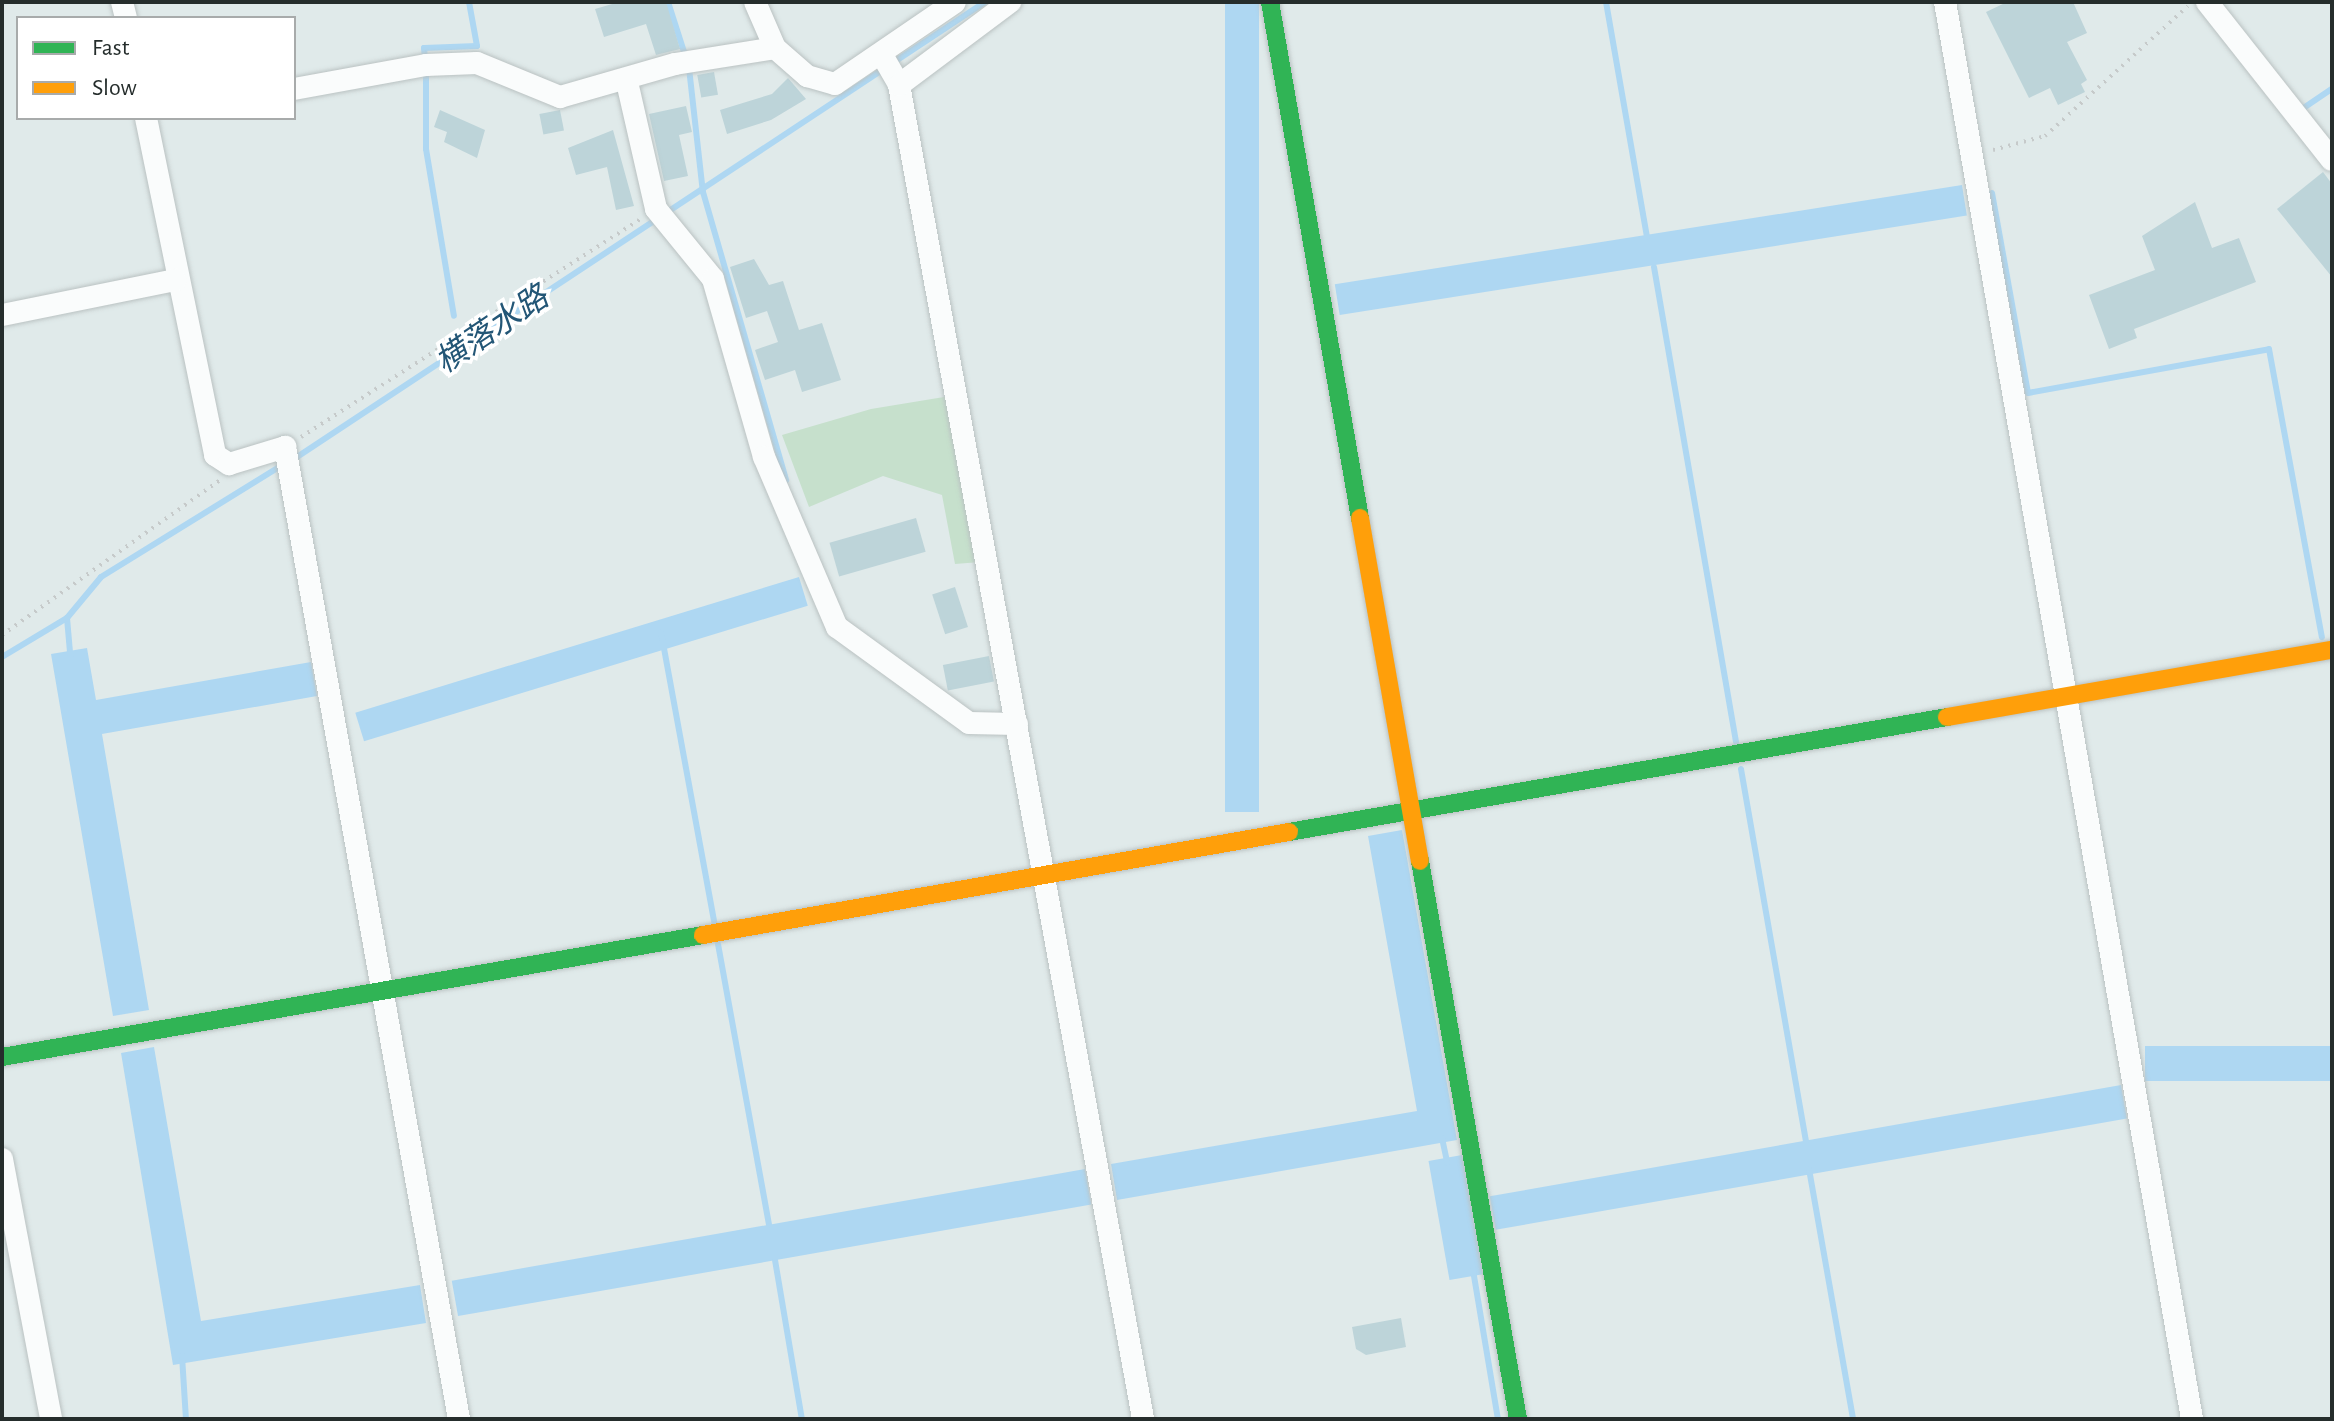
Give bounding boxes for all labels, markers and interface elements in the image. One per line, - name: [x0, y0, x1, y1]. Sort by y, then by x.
- legend: [16, 16, 296, 120]
- text: Fast: [92, 36, 129, 60]
- text: Slow: [92, 76, 137, 100]
- water label: 横落水路: [428, 278, 556, 382]

